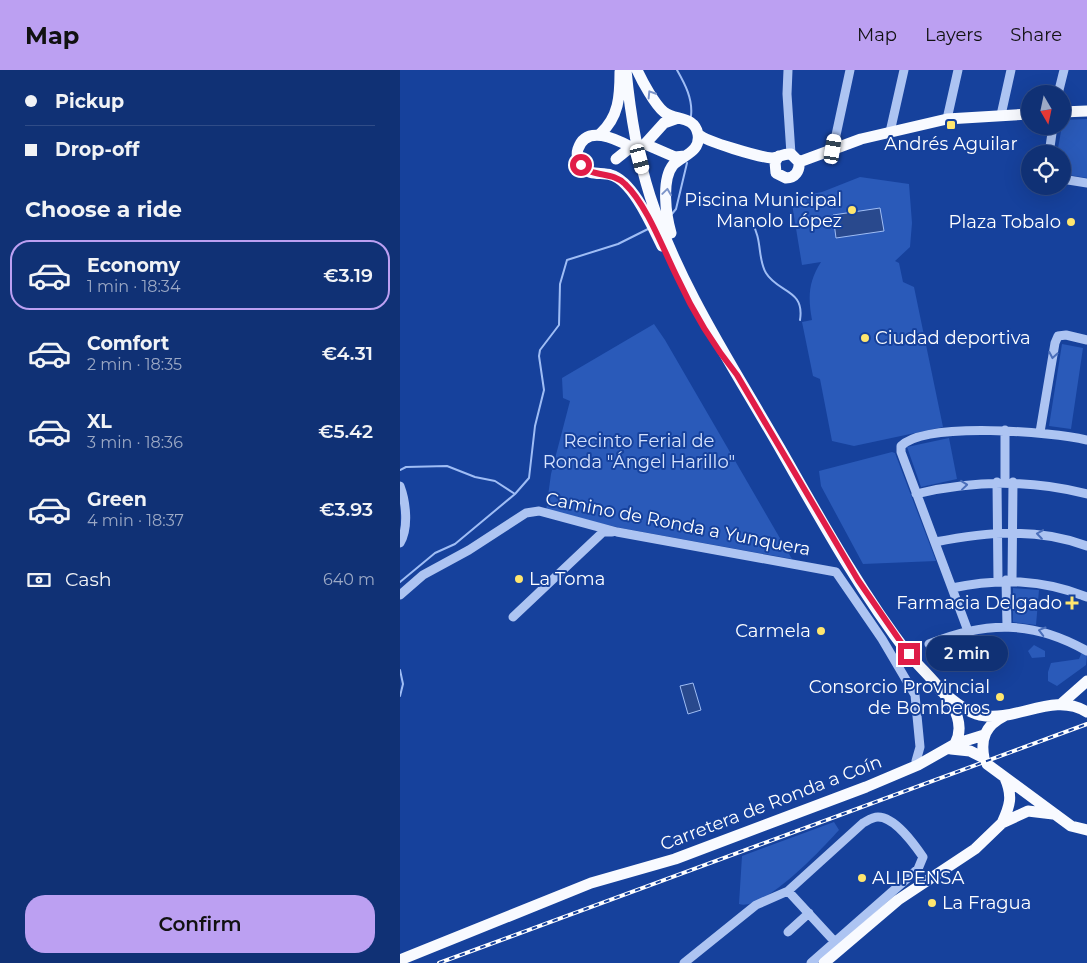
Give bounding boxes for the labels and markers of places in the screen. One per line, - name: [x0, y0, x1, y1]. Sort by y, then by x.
- marker: Andrés Aguilar: [945, 119, 957, 131]
- place label: Andrés Aguilar: [884, 133, 1018, 155]
- place label: Piscina Municipal Manolo López: [684, 189, 842, 232]
- marker: Piscina Municipal Manolo López: [846, 204, 858, 216]
- place label: Plaza Tobalo: [949, 211, 1061, 233]
- marker: Plaza Tobalo: [1065, 216, 1077, 228]
- place label: Ciudad deportiva: [875, 327, 1031, 349]
- marker: Ciudad deportiva: [859, 332, 871, 344]
- place label: La Toma: [529, 568, 605, 590]
- marker: La Toma: [513, 573, 525, 585]
- place label: Farmacia Delgado: [896, 592, 1062, 614]
- marker: Farmacia Delgado: [1066, 597, 1078, 609]
- place label: Carmela: [735, 620, 811, 642]
- marker: Carmela: [815, 625, 827, 637]
- place label: Consorcio Provincial de Bomberos: [809, 676, 990, 719]
- marker: Consorcio Provincial de Bomberos: [994, 691, 1006, 703]
- place label: ALIPENSA: [872, 867, 964, 889]
- marker: ALIPENSA: [856, 872, 868, 884]
- place label: La Fragua: [942, 892, 1031, 914]
- marker: La Fragua: [926, 897, 938, 909]

